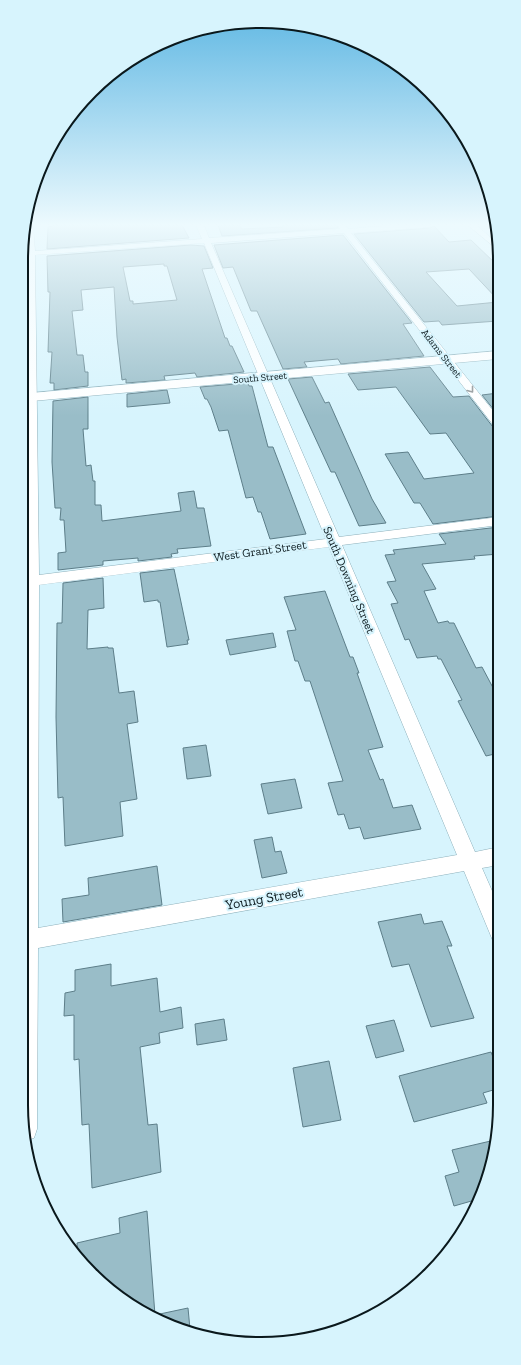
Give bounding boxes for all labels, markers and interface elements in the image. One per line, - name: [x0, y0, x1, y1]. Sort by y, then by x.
- street label: Adams Street: [419, 327, 464, 381]
- street label: South Street: [233, 370, 288, 386]
- one-way arrow: [467, 386, 474, 393]
- street label: South Downing Street: [320, 524, 378, 636]
- street label: West Grant Street: [213, 537, 308, 564]
- street label: Young Street: [223, 883, 305, 914]

